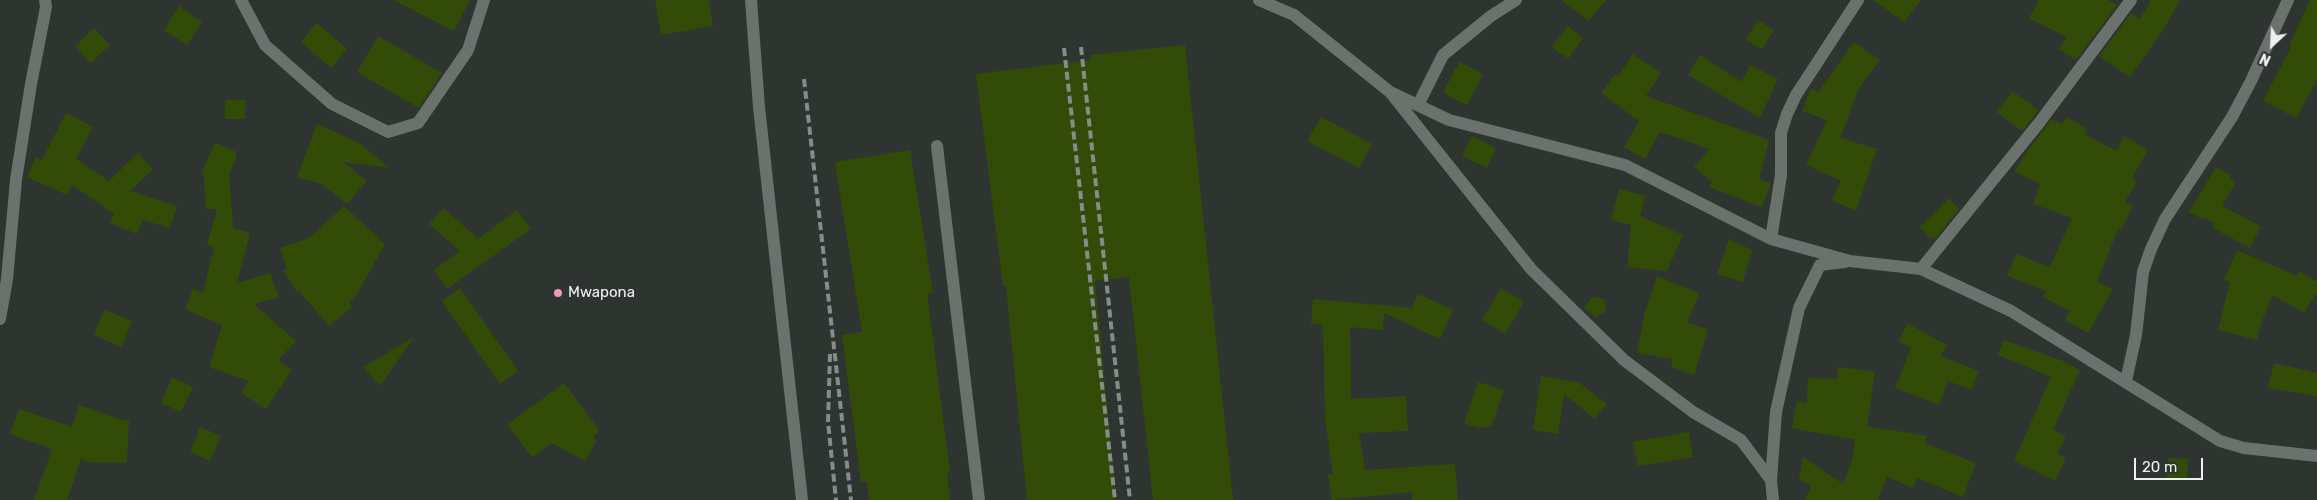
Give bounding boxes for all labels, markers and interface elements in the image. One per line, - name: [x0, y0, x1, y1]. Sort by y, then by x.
- north arrow: [2247, 20, 2297, 70]
- text: N: [2257, 49, 2274, 69]
- place label: Mwapona: [568, 284, 635, 302]
- marker: Mwapona: [552, 287, 564, 299]
- scale bar: [2137, 448, 2206, 480]
- text: 20 m: [2142, 458, 2177, 476]

